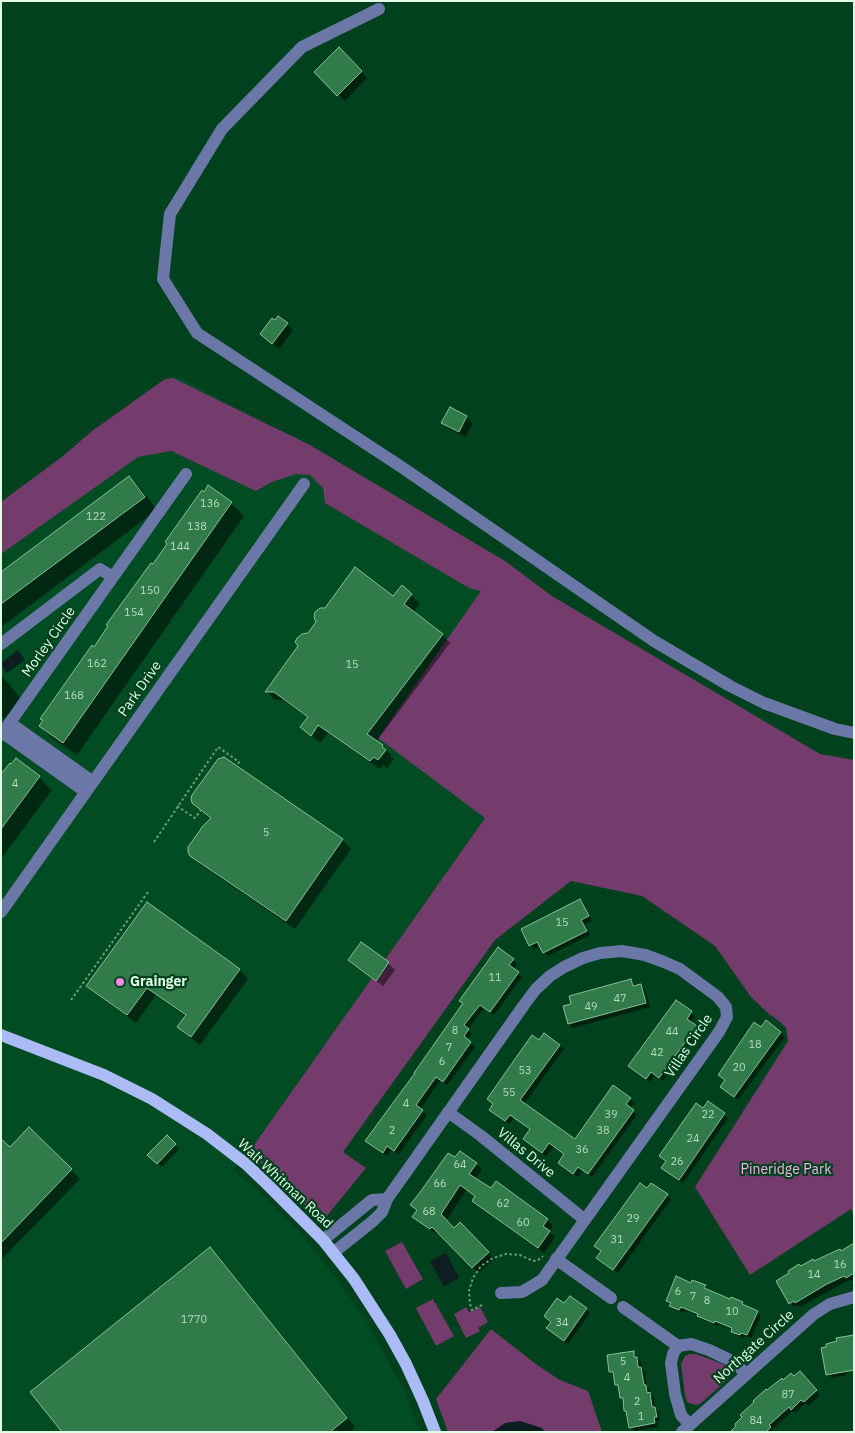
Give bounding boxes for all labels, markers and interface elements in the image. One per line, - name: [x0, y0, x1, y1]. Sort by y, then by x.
- house number: 136: [200, 497, 220, 511]
- house number: 122: [86, 510, 106, 524]
- house number: 138: [187, 520, 207, 534]
- house number: 144: [170, 540, 190, 554]
- house number: 150: [140, 584, 160, 598]
- street label: Morley Circle: [19, 604, 79, 680]
- house number: 154: [124, 606, 144, 620]
- house number: 162: [87, 657, 107, 671]
- street label: Park Drive: [115, 658, 165, 720]
- house number: 15: [345, 658, 359, 672]
- house number: 168: [64, 689, 84, 703]
- house number: 4: [12, 777, 18, 791]
- house number: 5: [263, 826, 269, 840]
- house number: 15: [555, 916, 569, 930]
- house number: 11: [488, 971, 502, 985]
- place label: Grainger: [130, 974, 187, 990]
- marker: Grainger: [114, 976, 126, 988]
- house number: 47: [613, 992, 627, 1006]
- house number: 49: [584, 1000, 598, 1014]
- street label: Villas Circle: [662, 1011, 716, 1081]
- house number: 8: [452, 1024, 458, 1038]
- house number: 44: [665, 1025, 679, 1039]
- house number: 18: [748, 1038, 762, 1052]
- house number: 7: [446, 1041, 452, 1055]
- house number: 42: [650, 1046, 664, 1060]
- house number: 6: [439, 1055, 445, 1069]
- house number: 20: [732, 1061, 746, 1075]
- house number: 53: [518, 1064, 532, 1078]
- house number: 55: [502, 1086, 516, 1100]
- house number: 4: [403, 1097, 409, 1111]
- house number: 39: [604, 1108, 618, 1122]
- house number: 22: [701, 1108, 715, 1122]
- house number: 2: [389, 1124, 395, 1138]
- house number: 38: [596, 1124, 610, 1138]
- street label: Villas Drive: [494, 1125, 558, 1181]
- house number: 24: [686, 1132, 700, 1146]
- street label: Walt Whitman Road: [234, 1136, 336, 1232]
- house number: 36: [575, 1143, 589, 1157]
- house number: 26: [670, 1155, 684, 1169]
- house number: 64: [453, 1158, 467, 1172]
- park label: Pineridge Park: [740, 1162, 832, 1178]
- house number: 66: [433, 1177, 447, 1191]
- house number: 62: [496, 1197, 510, 1211]
- house number: 68: [422, 1205, 436, 1219]
- house number: 29: [626, 1212, 640, 1226]
- house number: 60: [516, 1216, 530, 1230]
- house number: 31: [610, 1233, 624, 1247]
- house number: 16: [833, 1258, 847, 1272]
- house number: 14: [807, 1268, 821, 1282]
- house number: 6: [675, 1285, 681, 1299]
- house number: 7: [690, 1290, 696, 1304]
- house number: 8: [704, 1294, 710, 1308]
- house number: 10: [725, 1305, 739, 1319]
- street label: Northgate Circle: [710, 1307, 798, 1387]
- house number: 1770: [181, 1313, 207, 1327]
- house number: 34: [555, 1316, 569, 1330]
- house number: 5: [620, 1355, 626, 1369]
- house number: 4: [624, 1371, 630, 1385]
- house number: 87: [781, 1388, 795, 1402]
- house number: 2: [634, 1395, 640, 1409]
- house number: 1: [638, 1410, 644, 1424]
- house number: 84: [749, 1414, 763, 1428]

